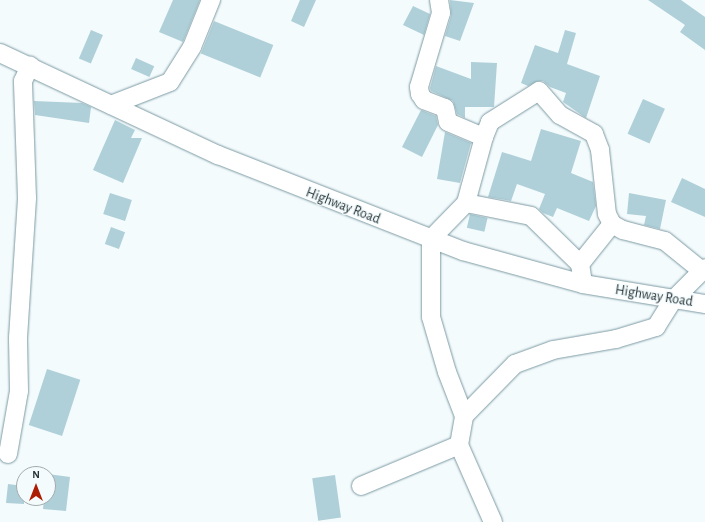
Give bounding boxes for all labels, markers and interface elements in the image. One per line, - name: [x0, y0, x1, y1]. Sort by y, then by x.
- street label: Highway Road: [303, 184, 383, 228]
- street label: Highway Road: [614, 282, 694, 310]
- north arrow: [16, 466, 56, 506]
- text: N: [32, 469, 40, 480]

